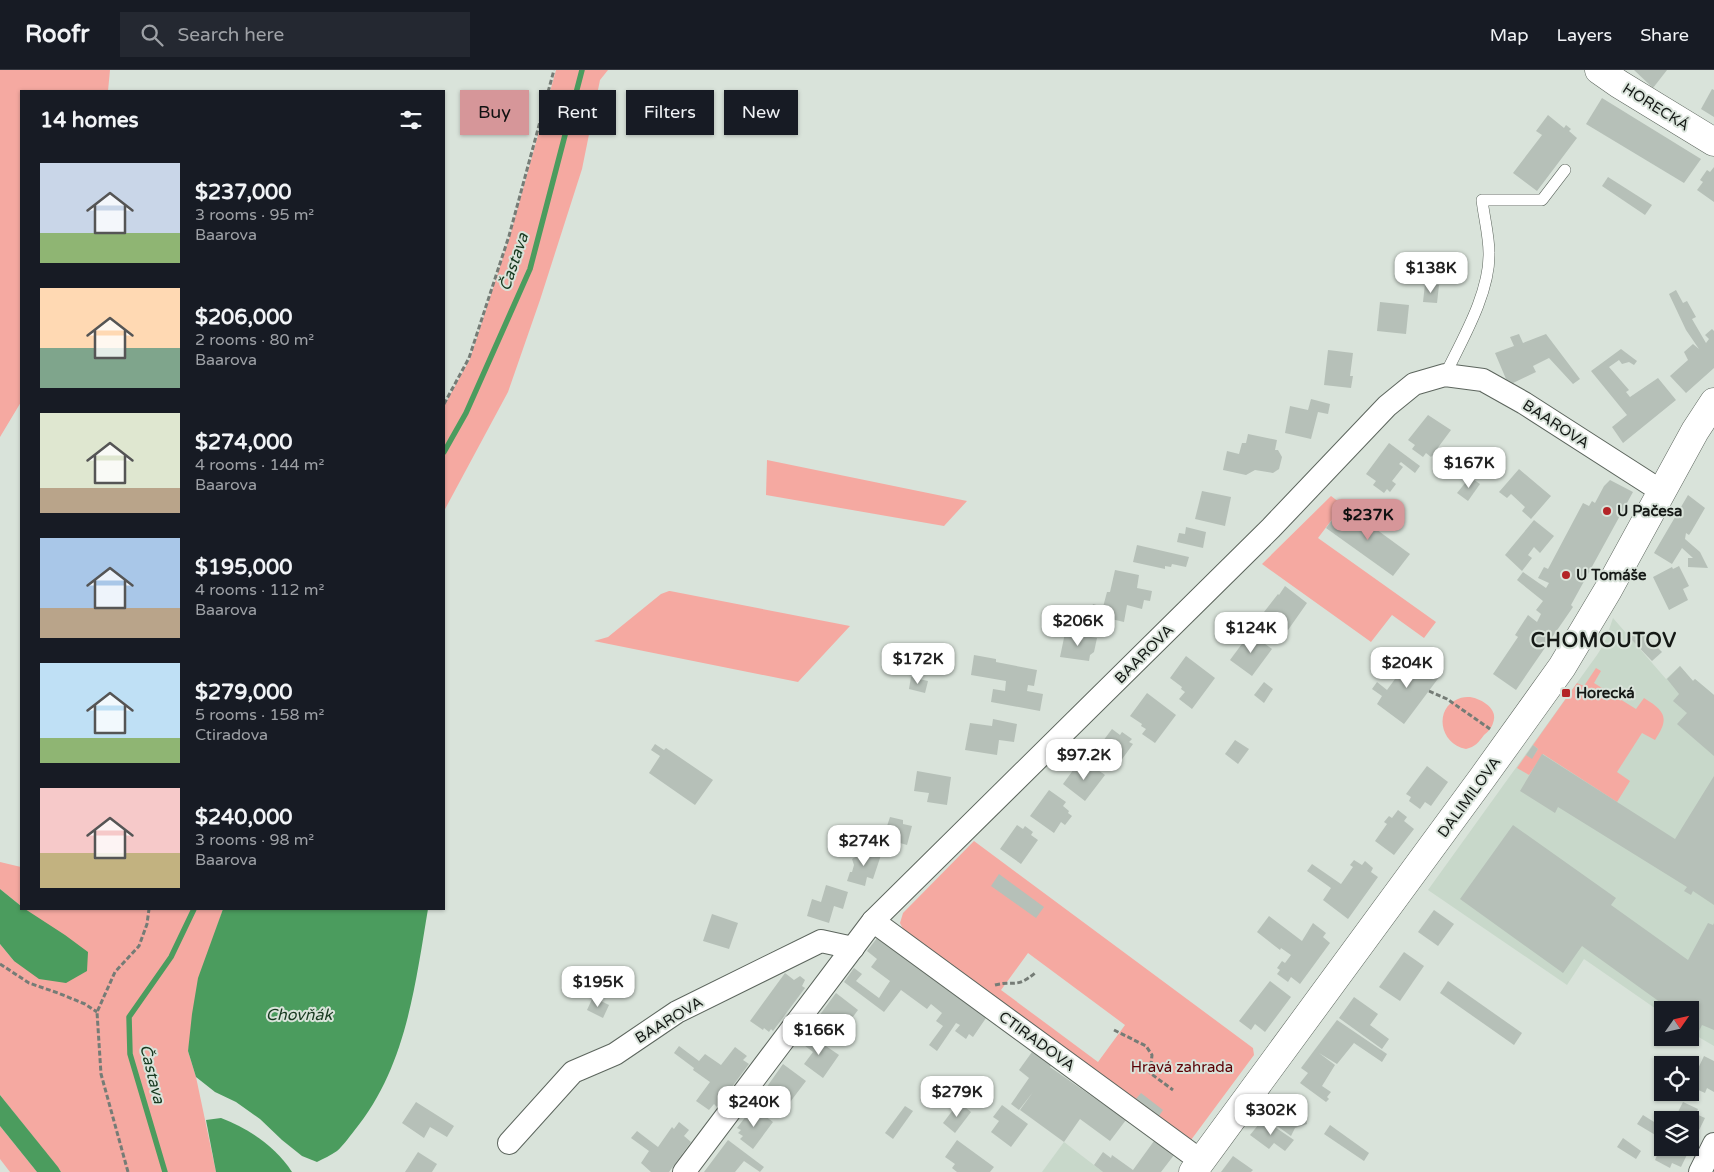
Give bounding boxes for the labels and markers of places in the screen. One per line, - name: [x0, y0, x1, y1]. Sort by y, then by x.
- pin: $138K: [1396, 252, 1466, 294]
- pin: $167K: [1434, 446, 1504, 489]
- pin: $237K: [1333, 498, 1403, 541]
- place label: U Pačesa: [1617, 502, 1682, 520]
- marker: U Pačesa: [1601, 505, 1613, 517]
- place label: U Tomáše: [1576, 566, 1647, 584]
- marker: U Tomáše: [1560, 569, 1572, 581]
- pin: $206K: [1043, 604, 1113, 647]
- pin: $124K: [1216, 612, 1286, 654]
- pin: $172K: [883, 642, 953, 685]
- pin: $204K: [1372, 646, 1442, 689]
- place label: Horecká: [1576, 684, 1635, 702]
- marker: Horecká: [1560, 687, 1572, 699]
- pin: $97.2K: [1043, 738, 1125, 781]
- pin: $274K: [829, 824, 899, 867]
- pin: $195K: [563, 966, 633, 1008]
- pin: $166K: [784, 1014, 854, 1056]
- pin: $279K: [922, 1076, 992, 1118]
- pin: $240K: [719, 1086, 789, 1128]
- pin: $302K: [1236, 1094, 1306, 1136]

